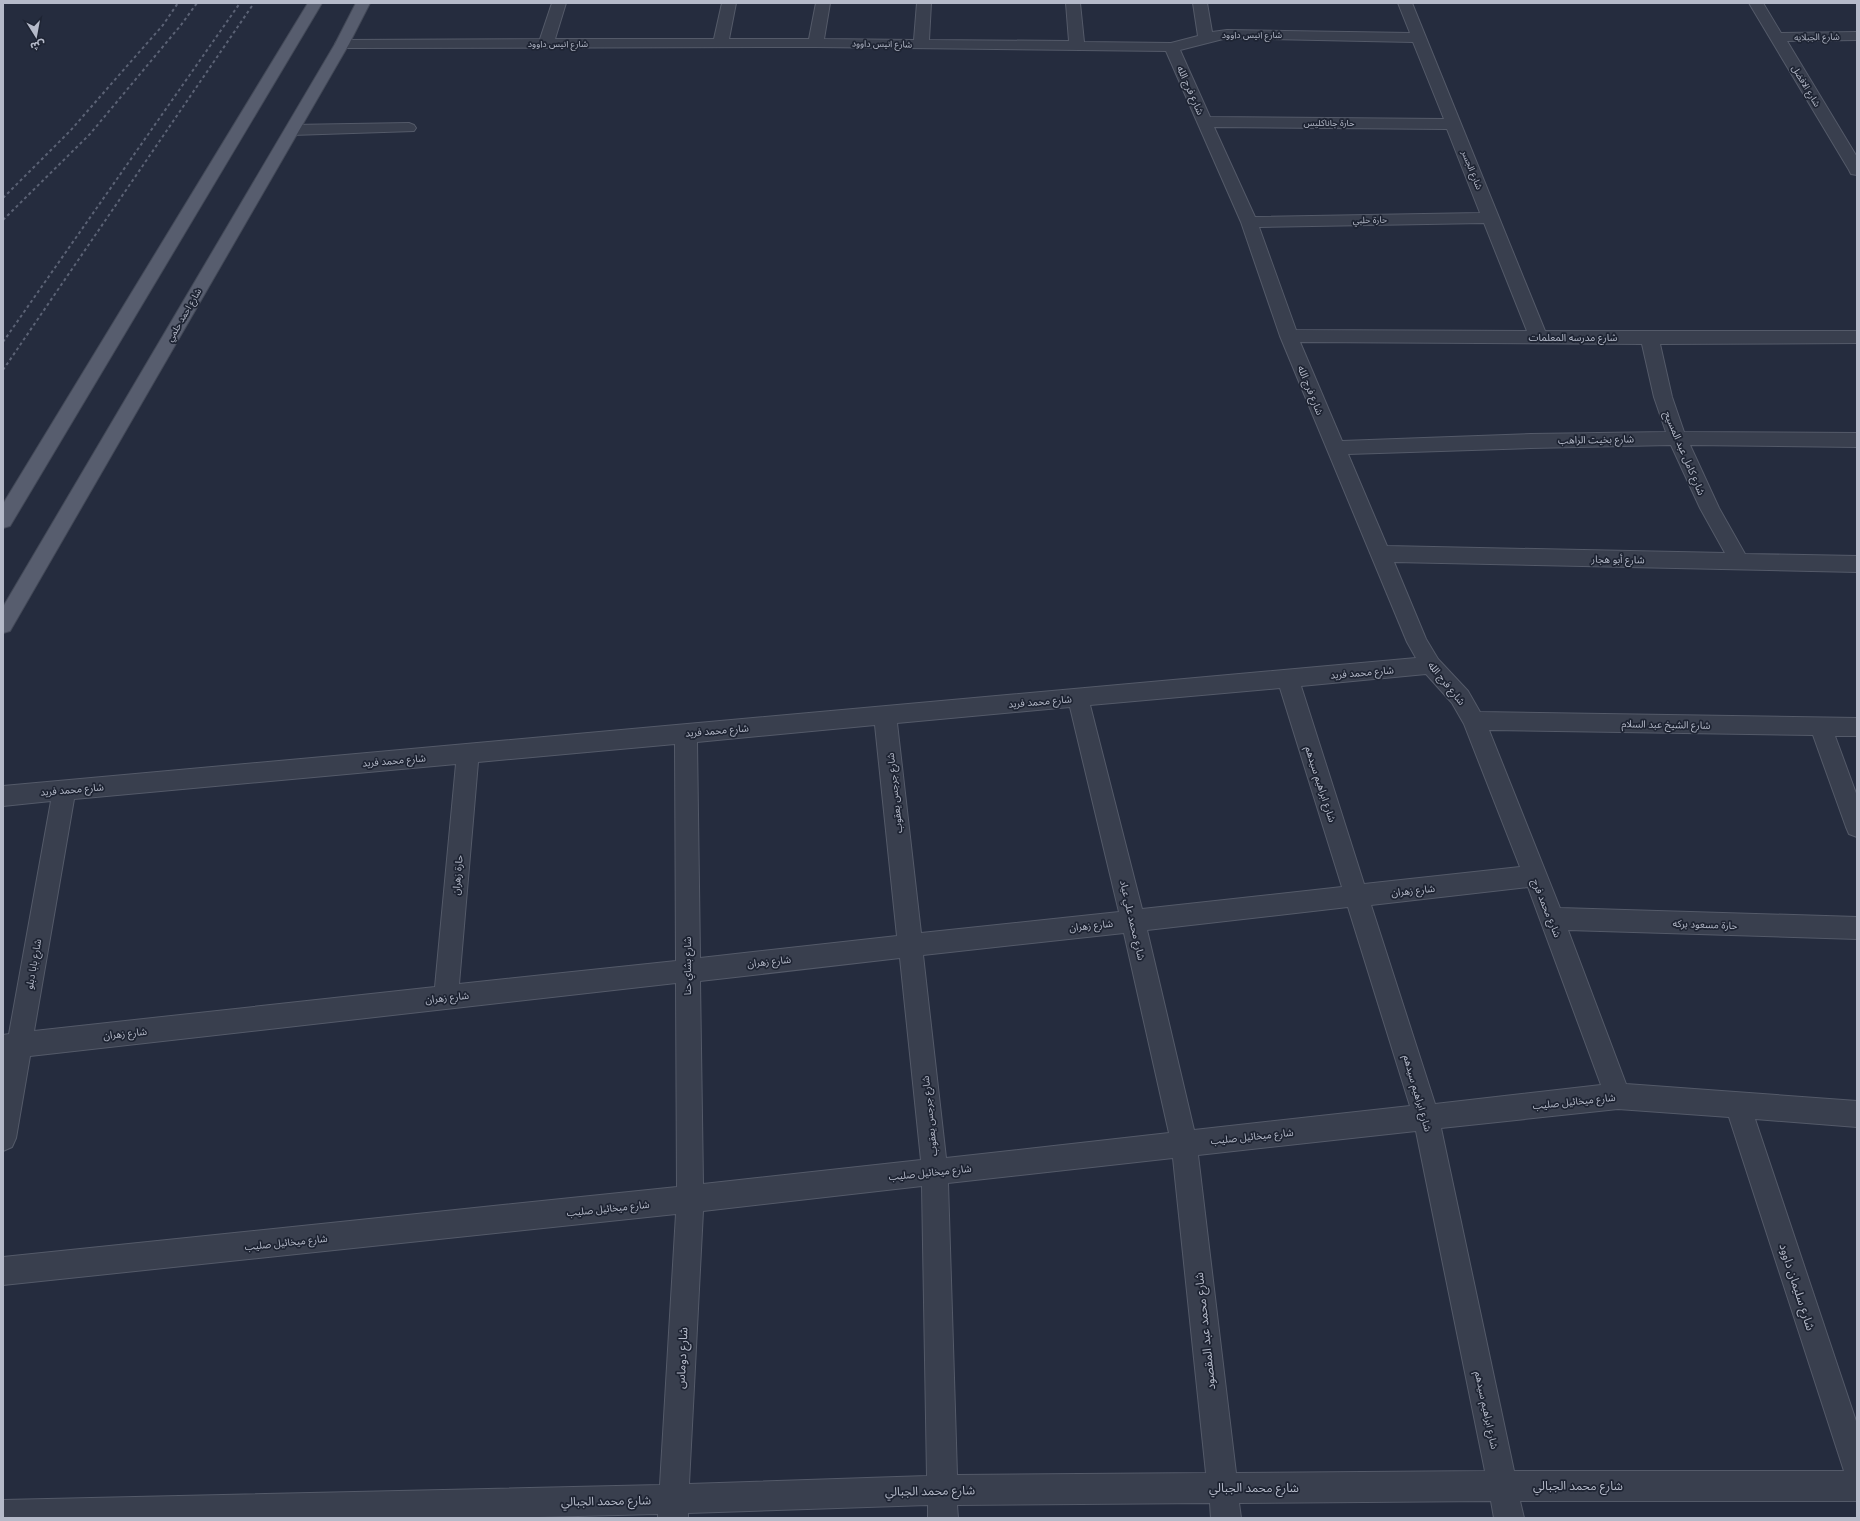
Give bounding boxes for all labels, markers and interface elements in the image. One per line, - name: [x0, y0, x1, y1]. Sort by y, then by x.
- north arrow: [16, 16, 56, 56]
- street label: شارع انيس داوود: [1222, 30, 1282, 42]
- street label: شارع الجبلايه: [1794, 32, 1840, 44]
- text: ش: [29, 38, 46, 53]
- street label: شارع انيس داوود: [852, 38, 912, 52]
- street label: شارع انيس داوود: [528, 39, 588, 51]
- street label: شارع فرج الله: [1173, 64, 1206, 117]
- street label: شارع الافضل: [1788, 64, 1822, 109]
- street label: حارة جاناكليس: [1304, 118, 1355, 129]
- street label: شارع الجسر: [1457, 148, 1484, 192]
- street label: حارة حلبي: [1353, 215, 1387, 227]
- street label: شارع احمد حلمي: [165, 287, 205, 344]
- street label: شارع مدرسه المعلمات: [1529, 332, 1618, 345]
- street label: شارع فرج الله: [1294, 364, 1325, 417]
- street label: شارع كامل عبد المسيح: [1660, 410, 1707, 498]
- street label: شارع بخيت الراهب: [1558, 433, 1634, 448]
- street label: شارع أبو هجار: [1590, 553, 1645, 567]
- street label: شارع فرج الله: [1424, 660, 1467, 708]
- street label: شارع محمد فريد: [1330, 664, 1395, 683]
- street label: شارع محمد فريد: [1008, 693, 1073, 712]
- street label: شارع الشيخ عبد السلام: [1621, 718, 1711, 734]
- street label: شارع محمد فريد: [685, 722, 750, 741]
- street label: شارع ابراهيم سيدهم: [1301, 745, 1338, 824]
- street label: شارع محمد فريد: [362, 752, 427, 771]
- street label: شارع جرجس يعقوب: [885, 752, 906, 834]
- street label: شارع محمد فريد: [40, 781, 105, 800]
- street label: حارة زهران: [450, 854, 466, 896]
- street label: شارع محمد فرج: [1528, 877, 1563, 940]
- street label: شارع محمد علي عياد: [1116, 879, 1147, 962]
- street label: شارع زهران: [1391, 883, 1436, 900]
- street label: شارع زهران: [1069, 918, 1114, 935]
- street label: حارة مسعود بركه: [1672, 918, 1738, 932]
- street label: شارع بشاي حنا: [682, 937, 695, 995]
- street label: شارع بابا دبلو: [24, 938, 45, 991]
- street label: شارع زهران: [747, 954, 792, 971]
- street label: شارع زهران: [425, 990, 470, 1007]
- street label: شارع زهران: [103, 1026, 148, 1043]
- street label: شارع ابراهيم سيدهم: [1399, 1054, 1434, 1133]
- street label: شارع جرجس يعقوب: [920, 1075, 941, 1157]
- street label: شارع ميخائيل صليب: [1532, 1092, 1616, 1113]
- street label: شارع ميخائيل صليب: [1210, 1127, 1294, 1148]
- street label: شارع ميخائيل صليب: [888, 1163, 972, 1184]
- street label: شارع ميخائيل صليب: [566, 1199, 650, 1220]
- street label: شارع ميخائيل صليب: [244, 1233, 328, 1254]
- street label: شارع سليمان داوود: [1774, 1242, 1818, 1333]
- street label: شارع محمد عبد المقصود: [1192, 1271, 1220, 1391]
- street label: شارع دوماس: [673, 1327, 693, 1389]
- street label: شارع ابراهيم سيدهم: [1471, 1370, 1500, 1451]
- street label: شارع محمد الجبالي: [1533, 1479, 1623, 1496]
- street label: شارع محمد الجبالي: [1209, 1481, 1299, 1498]
- street label: شارع محمد الجبالي: [885, 1483, 975, 1502]
- street label: شارع محمد الجبالي: [561, 1493, 651, 1512]

